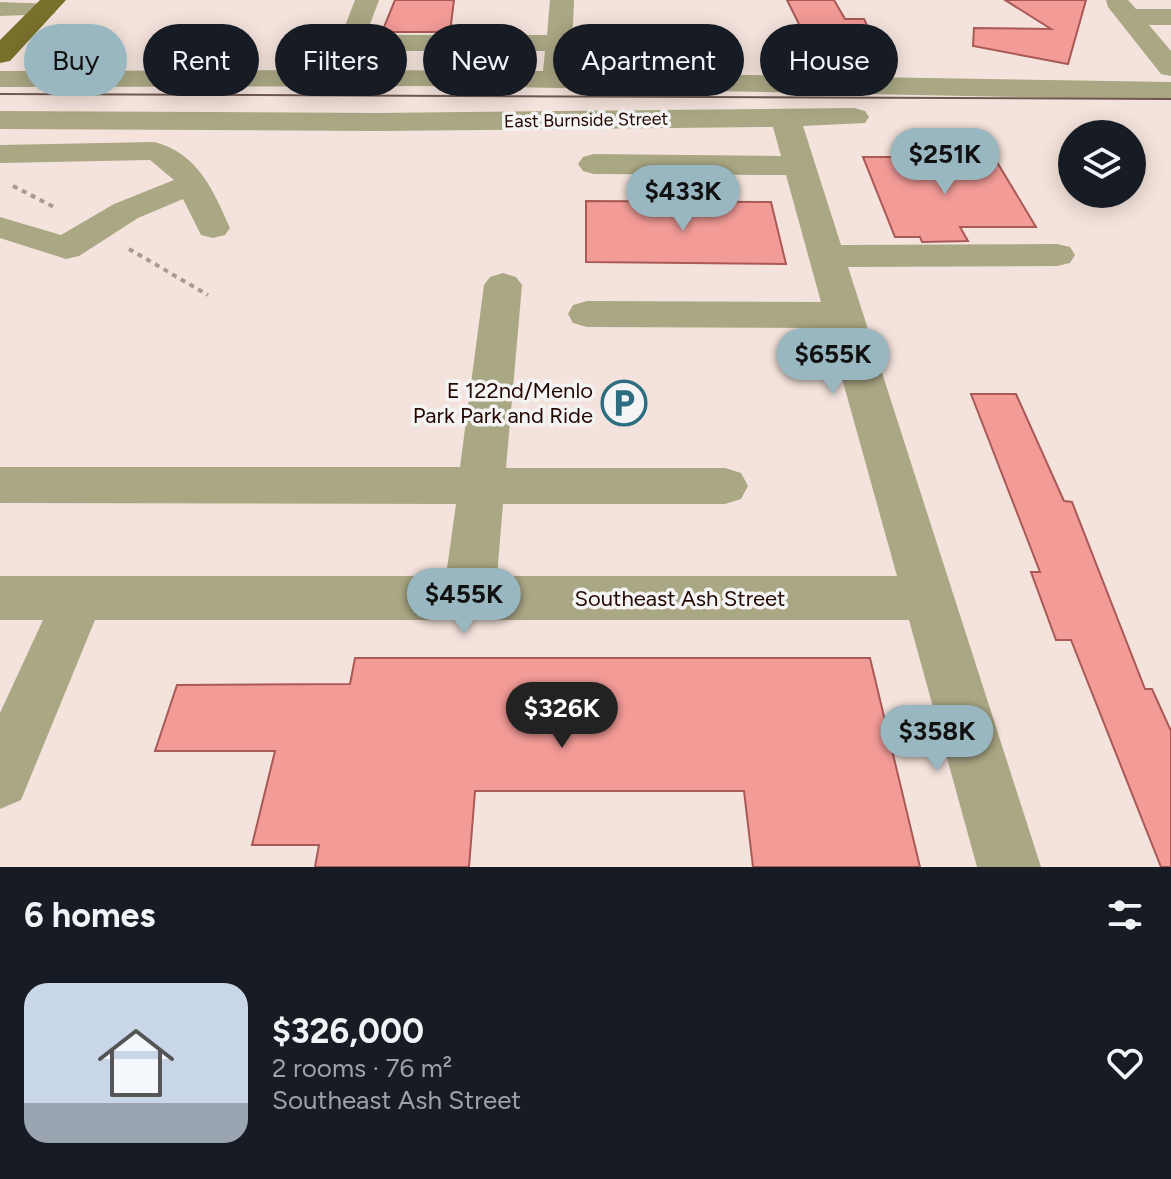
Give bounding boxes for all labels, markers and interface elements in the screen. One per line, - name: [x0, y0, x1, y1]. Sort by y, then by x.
- chip: Buy: [24, 24, 127, 96]
- chip: Rent: [143, 24, 259, 96]
- chip: Filters: [275, 24, 407, 96]
- chip: New: [423, 24, 537, 96]
- chip: Apartment: [553, 24, 744, 96]
- chip: House: [760, 24, 898, 96]
- street label: East Burnside Street: [504, 108, 669, 132]
- map controls: [1058, 120, 1146, 208]
- button: layers: [1058, 120, 1146, 208]
- pin: $251K: [889, 128, 1001, 196]
- text: $251K: [909, 138, 981, 170]
- pin: $433K: [627, 165, 739, 233]
- text: $433K: [644, 175, 722, 207]
- pin: $655K: [777, 328, 889, 396]
- text: $655K: [794, 338, 872, 370]
- place label: E 122nd/Menlo Park Park and Ride: [413, 377, 593, 429]
- parking icon: E 122nd/Menlo Park Park and Ride: [600, 379, 648, 427]
- pin: $455K: [408, 568, 520, 636]
- text: $455K: [425, 578, 503, 610]
- street label: Southeast Ash Street: [575, 585, 785, 612]
- pin: $326K: [506, 682, 618, 750]
- text: $326K: [524, 692, 600, 724]
- pin: $358K: [881, 705, 993, 773]
- text: $358K: [898, 715, 976, 747]
- icon: filters: [1103, 893, 1147, 937]
- text: 6 homes: [24, 895, 155, 936]
- text: $326,000: [272, 1011, 424, 1052]
- icon: home: [88, 1015, 184, 1111]
- icon: heart: [1103, 1041, 1147, 1085]
- text: 2 rooms · 76 m²: [272, 1052, 452, 1084]
- text: Southeast Ash Street: [272, 1084, 521, 1116]

